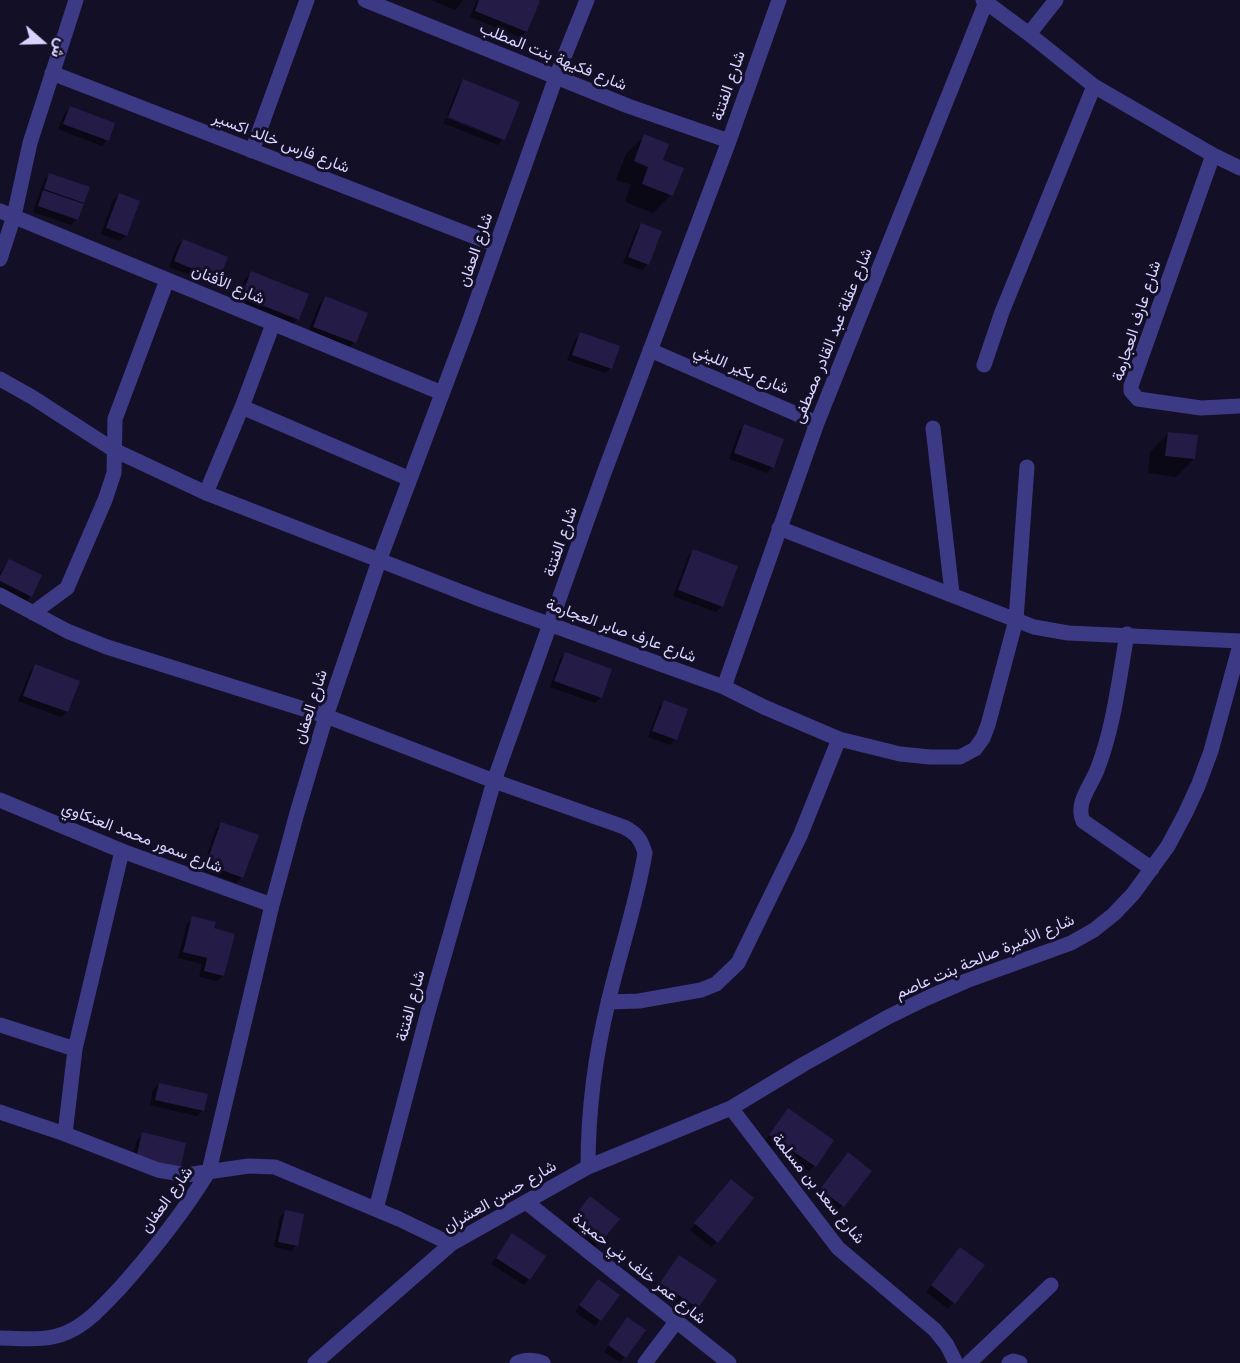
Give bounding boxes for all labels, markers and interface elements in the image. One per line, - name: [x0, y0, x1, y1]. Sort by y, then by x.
- north arrow: [12, 12, 72, 72]
- street label: شارع فكيهة بنت المطلب: [477, 19, 629, 95]
- text: ش: [48, 36, 71, 60]
- street label: شارع الفتنة: [708, 48, 750, 124]
- street label: شارع فارس خالد اكسير: [210, 108, 352, 178]
- street label: شارع العفان: [454, 210, 498, 290]
- street label: شارع عقلة عبد القادر مصطفى: [789, 246, 877, 426]
- street label: شارع عارف العجارمة: [1108, 258, 1166, 384]
- street label: شارع الأفنان: [189, 261, 267, 309]
- street label: شارع بكير الليثي: [690, 341, 792, 399]
- street label: شارع الفتنة: [540, 504, 582, 580]
- street label: شارع عارف صابر العجارمة: [543, 595, 699, 667]
- street label: شارع العفان: [290, 667, 332, 747]
- street label: شارع سمور محمد العنكاوي: [59, 798, 225, 878]
- street label: شارع الأميرة صالحة بنت عاصم: [893, 911, 1077, 1003]
- street label: شارع الفتنة: [392, 968, 430, 1044]
- street label: شارع سعد بن مسلمة: [768, 1130, 868, 1248]
- street label: شارع حسن العشران: [440, 1157, 560, 1237]
- street label: شارع العفان: [137, 1163, 197, 1237]
- street label: شارع عمر خلف بني حميدة: [568, 1209, 710, 1329]

